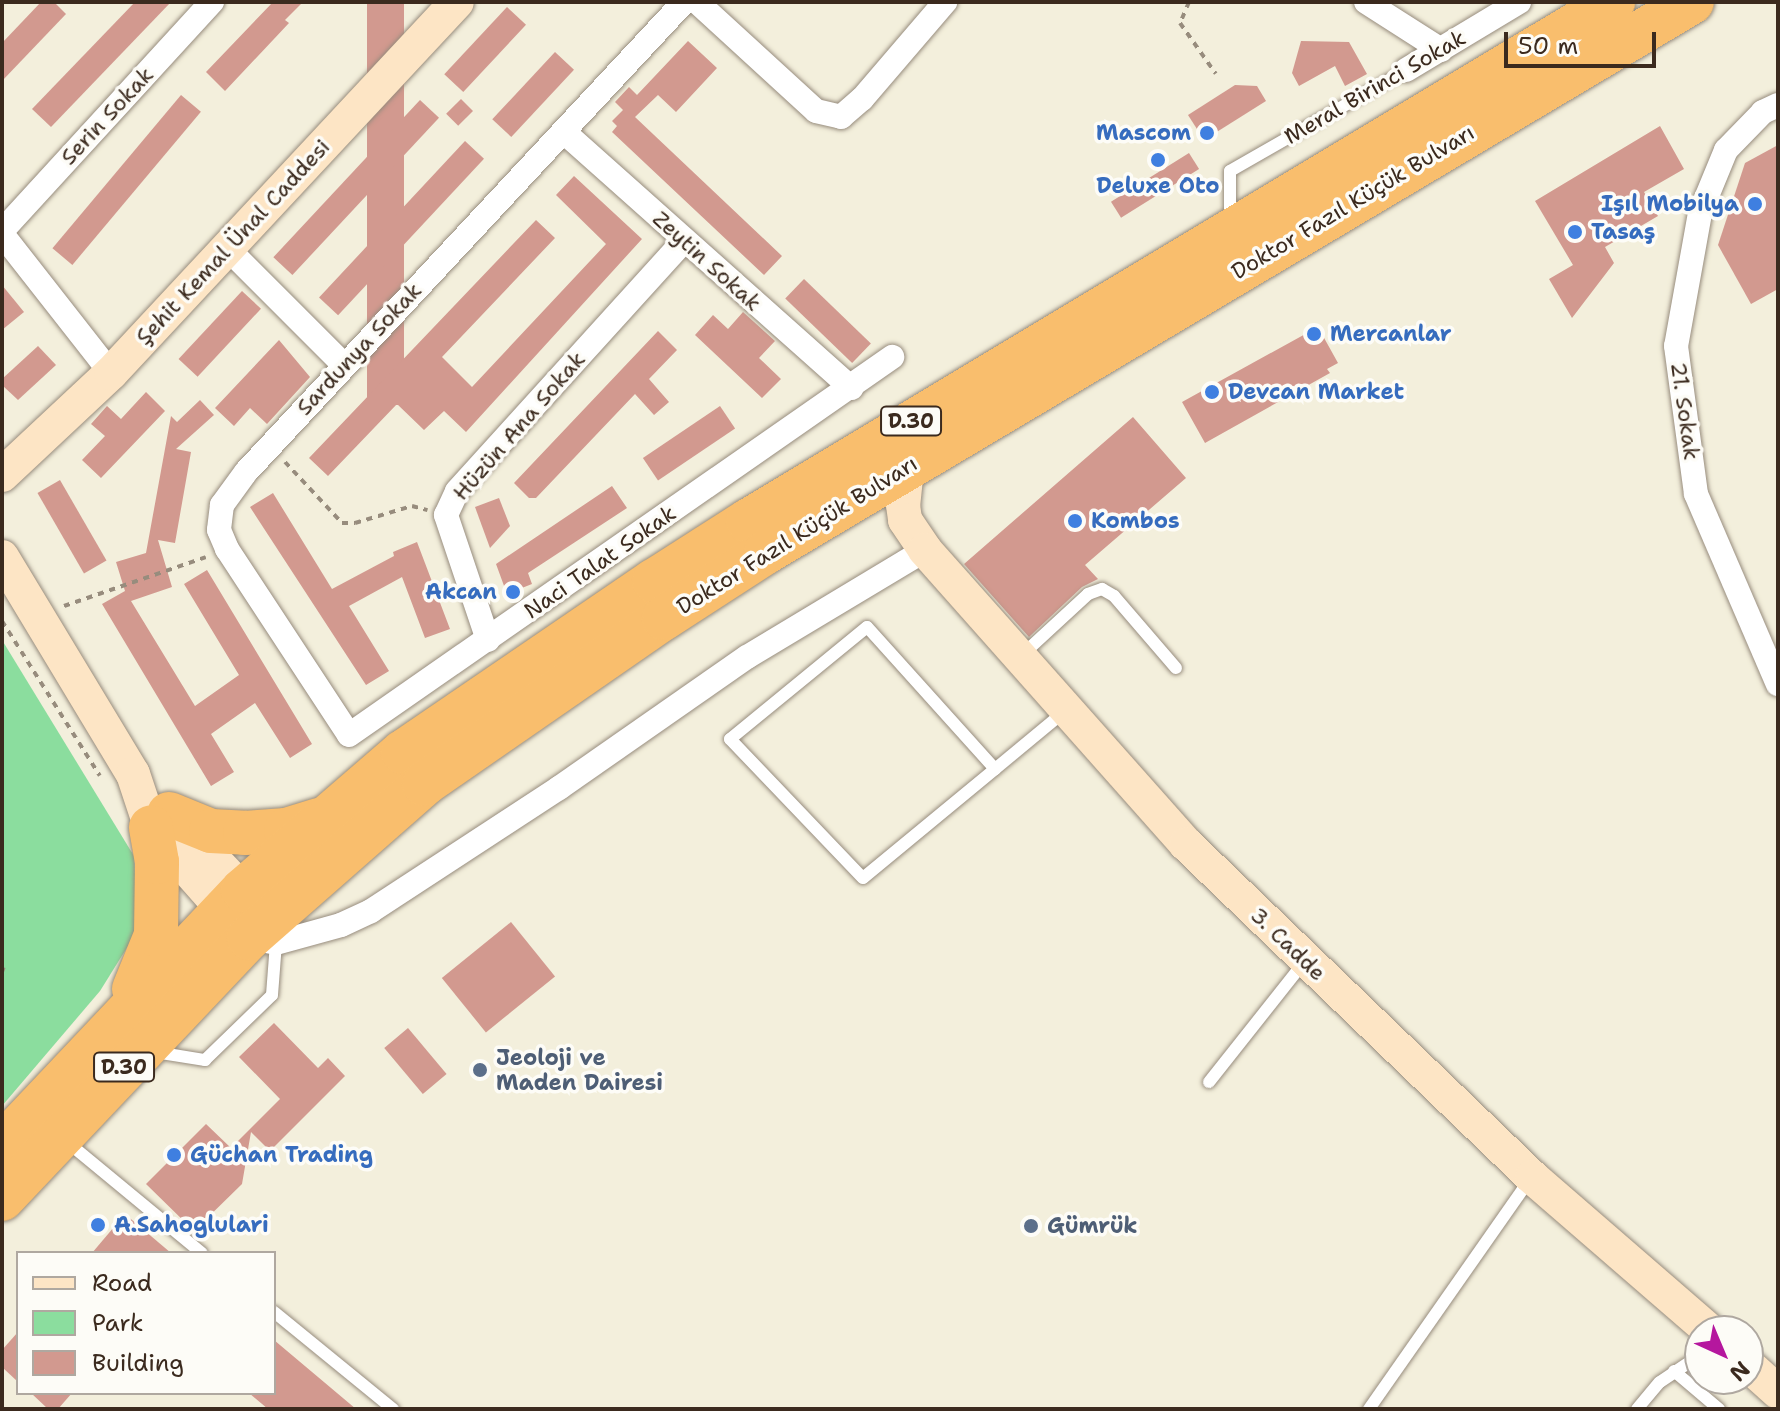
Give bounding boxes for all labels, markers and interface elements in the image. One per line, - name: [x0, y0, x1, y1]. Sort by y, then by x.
- scale bar: [1508, 16, 1660, 66]
- street label: Meral Birinci Sokak: [1280, 24, 1470, 150]
- text: 50 m: [1518, 30, 1578, 62]
- street label: Serin Sokak: [55, 62, 159, 170]
- street label: Doktor Fazıl Küçük Bulvarı: [1227, 119, 1479, 285]
- place label: Mascom: [1096, 120, 1191, 146]
- marker: Mascom: [1198, 124, 1216, 142]
- street label: Şehit Kemal Ünal Caddesi: [131, 134, 335, 350]
- marker: Deluxe Oto: [1149, 151, 1167, 169]
- place label: Deluxe Oto: [1096, 173, 1220, 199]
- place label: Işıl Mobilya: [1601, 191, 1739, 217]
- marker: Işıl Mobilya: [1746, 195, 1764, 213]
- street label: Zeytin Sokak: [647, 205, 767, 317]
- place label: Tasaş: [1591, 219, 1655, 245]
- marker: Tasaş: [1566, 223, 1584, 241]
- street label: Sardunya Sokak: [291, 277, 427, 421]
- place label: Mercanlar: [1330, 321, 1452, 347]
- marker: Mercanlar: [1305, 325, 1323, 343]
- street label: Hüzün Ana Sokak: [447, 346, 591, 506]
- street label: 21. Sokak: [1665, 360, 1705, 462]
- place label: Devcan Market: [1228, 379, 1404, 405]
- marker: Devcan Market: [1203, 383, 1221, 401]
- road number: D.30: [879, 405, 943, 437]
- street label: Doktor Fazıl Küçük Bulvarı: [672, 450, 922, 620]
- street label: Naci Talat Sokak: [519, 500, 681, 624]
- place label: Kombos: [1091, 508, 1180, 534]
- marker: Kombos: [1066, 512, 1084, 530]
- place label: Akcan: [425, 579, 497, 605]
- marker: Akcan: [504, 583, 522, 601]
- street label: 3. Cadde: [1245, 902, 1331, 986]
- place label: Jeoloji ve Maden Dairesi: [496, 1044, 663, 1096]
- road number: D.30: [92, 1051, 156, 1083]
- marker: Jeoloji ve Maden Dairesi: [471, 1061, 489, 1079]
- place label: Güchan Trading: [190, 1142, 373, 1168]
- marker: Güchan Trading: [165, 1146, 183, 1164]
- place label: A.Sahoglulari: [114, 1212, 269, 1238]
- place label: Gümrük: [1047, 1213, 1138, 1239]
- marker: A.Sahoglulari: [89, 1216, 107, 1234]
- marker: Gümrük: [1022, 1217, 1040, 1235]
- legend: [16, 1251, 276, 1395]
- text: Road: [92, 1267, 152, 1299]
- text: Park: [92, 1307, 144, 1339]
- north arrow: [1684, 1315, 1764, 1395]
- text: Building: [92, 1347, 184, 1379]
- text: N: [1723, 1355, 1756, 1388]

